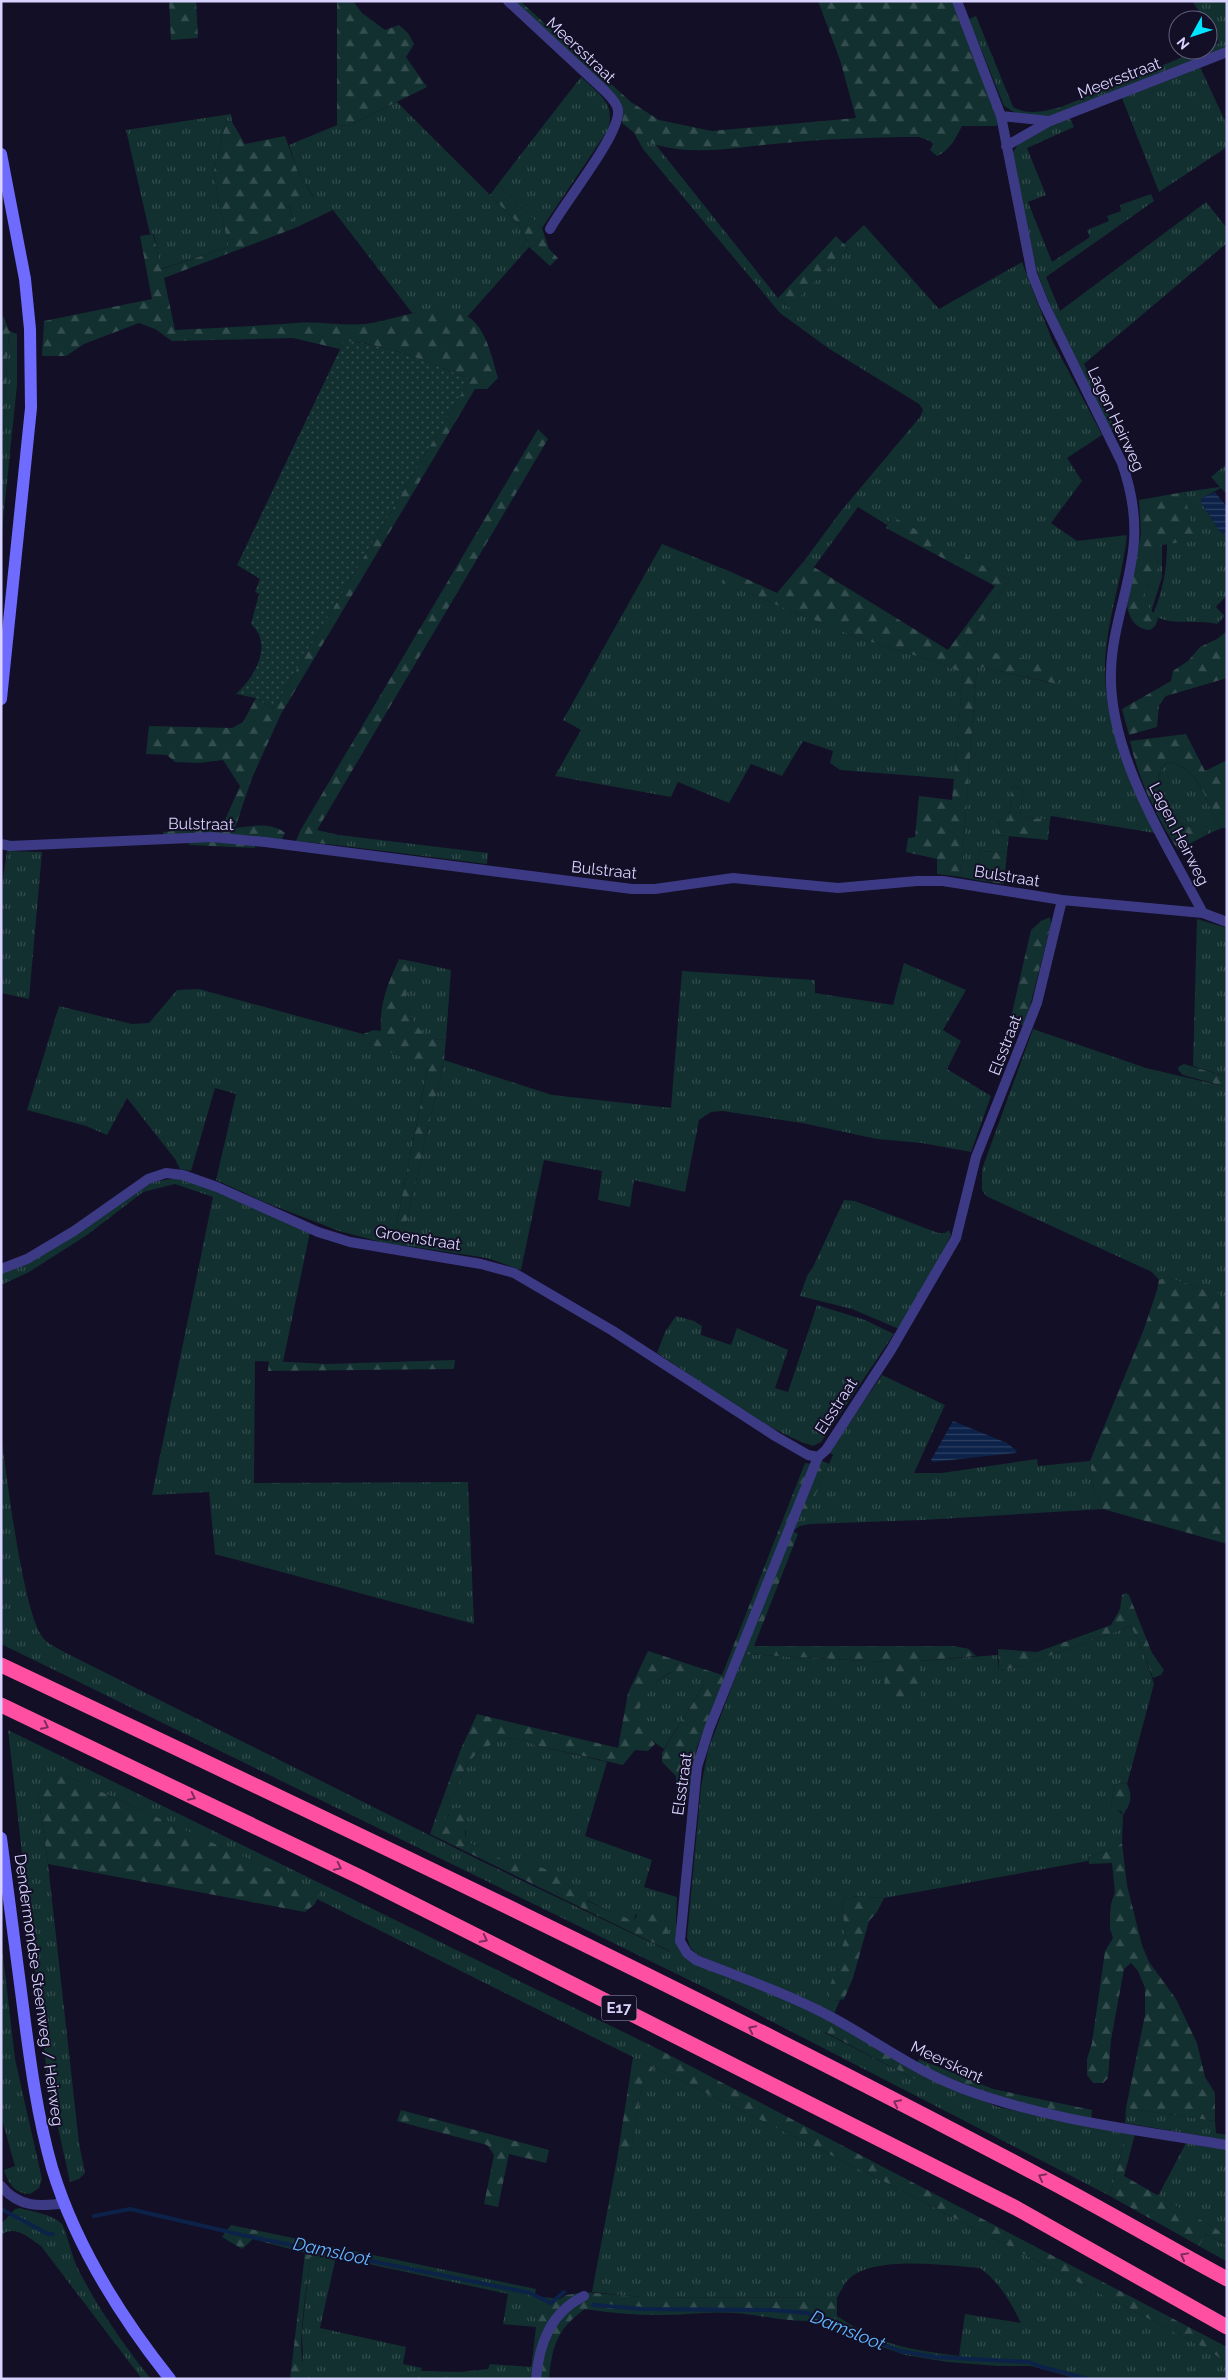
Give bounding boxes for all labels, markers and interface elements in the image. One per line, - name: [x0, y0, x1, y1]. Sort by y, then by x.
- north arrow: [1168, 10, 1218, 60]
- street label: Meersstraat: [543, 13, 620, 87]
- text: N: [1173, 34, 1193, 53]
- street label: Meersstraat: [1075, 53, 1164, 103]
- street label: Lagen Heirweg: [1084, 364, 1148, 474]
- street label: Lagen Heirweg: [1145, 779, 1213, 889]
- street label: Bulstraat: [168, 814, 235, 834]
- street label: Bulstraat: [570, 857, 638, 883]
- street label: Bulstraat: [973, 861, 1042, 891]
- street label: Elsstraat: [985, 1011, 1025, 1078]
- street label: Groenstraat: [374, 1222, 463, 1254]
- street label: Elsstraat: [811, 1374, 862, 1438]
- one-way arrow: [40, 1720, 49, 1731]
- street label: Elsstraat: [668, 1751, 696, 1817]
- one-way arrow: [187, 1790, 196, 1801]
- street label: Dendermondse Steenweg / Heirweg: [10, 1853, 68, 2127]
- one-way arrow: [333, 1861, 342, 1871]
- one-way arrow: [478, 1933, 487, 1943]
- road number: E17: [602, 1996, 636, 2020]
- one-way arrow: [749, 2025, 758, 2035]
- street label: Meerskant: [908, 2037, 987, 2087]
- one-way arrow: [893, 2099, 902, 2109]
- one-way arrow: [1038, 2173, 1047, 2183]
- water label: Damsloot: [292, 2233, 373, 2269]
- one-way arrow: [1180, 2252, 1189, 2262]
- water label: Damsloot: [808, 2306, 888, 2354]

